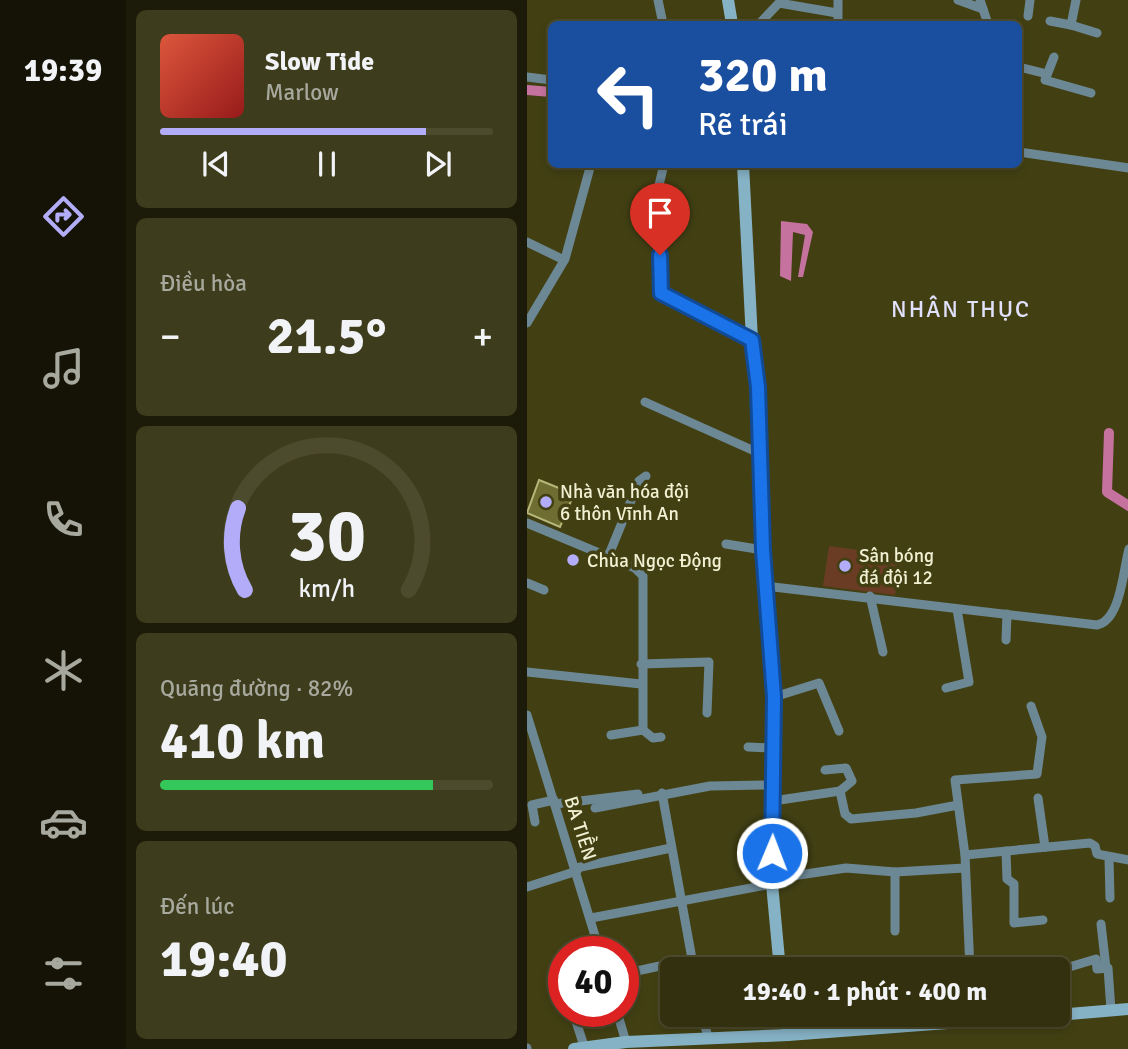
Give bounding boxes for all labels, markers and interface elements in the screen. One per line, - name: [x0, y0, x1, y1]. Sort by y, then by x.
- text: 320 m: [698, 45, 828, 105]
- text: Slow Tide: [265, 46, 374, 78]
- icon: left: [583, 49, 674, 140]
- text: 19:39: [24, 51, 102, 90]
- text: Marlow: [265, 78, 339, 107]
- text: Rẽ trái: [698, 105, 788, 144]
- icon: previous: [197, 145, 235, 183]
- icon: pause: [308, 145, 346, 183]
- icon: next: [419, 145, 457, 183]
- pin: [630, 183, 690, 255]
- icon: directions: [39, 192, 88, 241]
- icon: arrive: [641, 194, 679, 232]
- text: Điều hòa: [160, 269, 247, 298]
- district label: NHÂN THỤC: [891, 295, 1031, 324]
- text: 21.5°: [267, 304, 386, 368]
- text: −: [160, 313, 181, 360]
- text: +: [472, 313, 493, 360]
- icon: music: [39, 344, 88, 393]
- place label: Nhà văn hóa đội 6 thôn Vĩnh An: [560, 480, 689, 526]
- text: 30: [287, 493, 366, 582]
- marker: Nhà văn hóa đội 6 thôn Vĩnh An: [538, 494, 554, 510]
- icon: phone: [39, 495, 88, 544]
- place label: Sân bóng đá đội 12: [859, 544, 934, 590]
- place label: Chùa Ngọc Động: [587, 549, 722, 573]
- marker: Chùa Ngọc Động: [565, 552, 581, 568]
- marker: Sân bóng đá đội 12: [837, 558, 853, 574]
- text: km/h: [298, 573, 355, 604]
- icon: climate: [39, 646, 88, 695]
- text: Quãng đường · 82%: [160, 674, 353, 703]
- text: 410 km: [160, 709, 325, 773]
- street label: BA TIỀN: [558, 792, 604, 863]
- icon: car: [39, 798, 88, 847]
- position arrow: [735, 816, 809, 890]
- text: Đến lúc: [160, 892, 234, 921]
- text: 19:40: [160, 927, 288, 991]
- speed limit sign: 40: [548, 936, 639, 1027]
- icon: filters: [39, 949, 88, 998]
- text: 19:40 · 1 phút · 400 m: [743, 976, 987, 1008]

